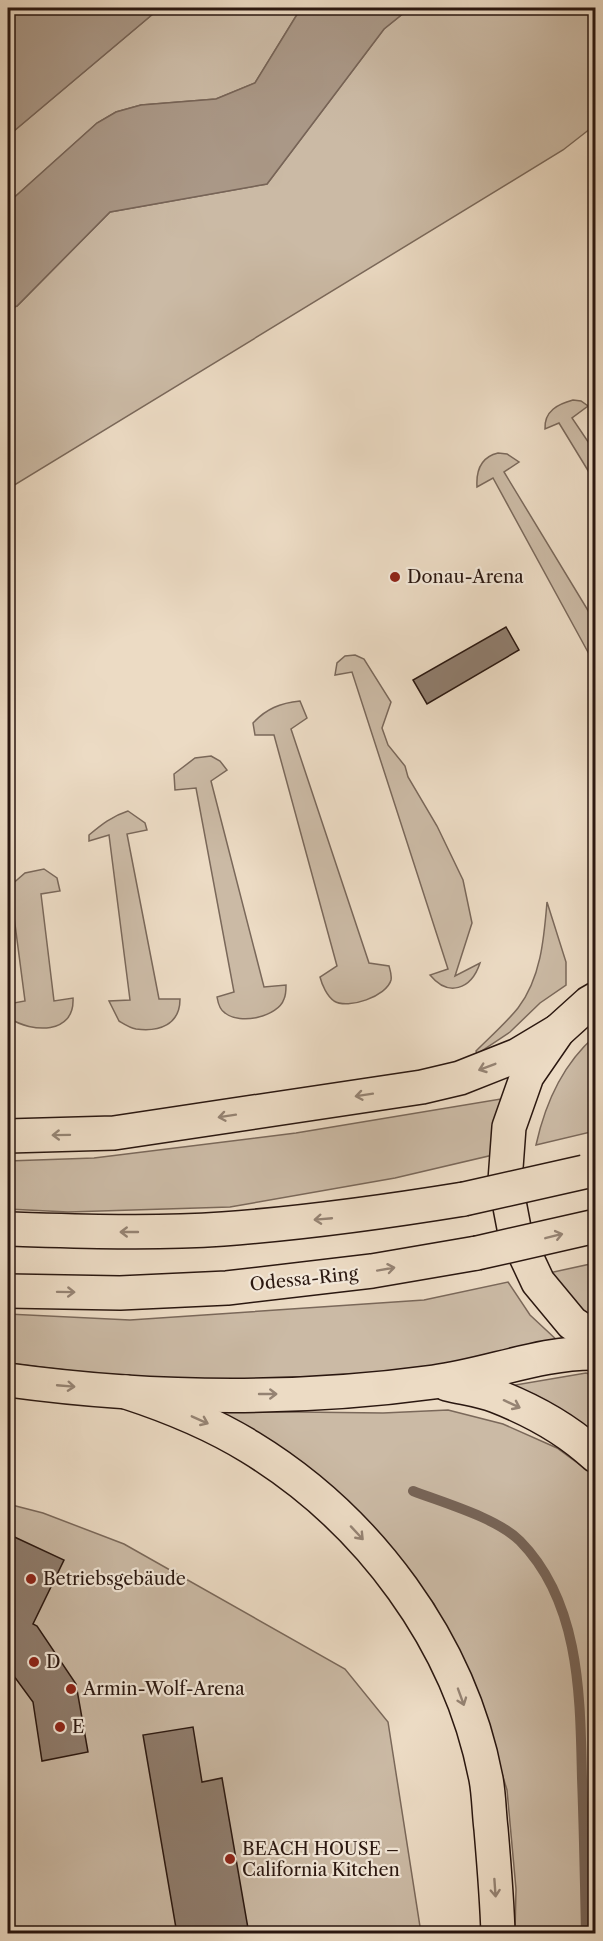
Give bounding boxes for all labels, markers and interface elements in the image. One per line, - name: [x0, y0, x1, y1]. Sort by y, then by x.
- place label: Donau-Arena: [407, 566, 524, 588]
- marker: Donau-Arena: [388, 570, 402, 584]
- one-way arrow: [478, 1062, 497, 1073]
- one-way arrow: [355, 1090, 375, 1101]
- one-way arrow: [217, 1111, 237, 1122]
- one-way arrow: [51, 1129, 71, 1140]
- one-way arrow: [314, 1214, 334, 1225]
- one-way arrow: [119, 1226, 139, 1238]
- one-way arrow: [544, 1229, 563, 1241]
- street label: Odessa-Ring: [249, 1262, 360, 1296]
- one-way arrow: [375, 1263, 395, 1274]
- one-way arrow: [55, 1286, 75, 1298]
- one-way arrow: [55, 1381, 75, 1392]
- one-way arrow: [258, 1388, 278, 1400]
- one-way arrow: [503, 1398, 521, 1410]
- one-way arrow: [190, 1415, 209, 1426]
- one-way arrow: [350, 1526, 364, 1541]
- place label: Betriebsgebäude: [43, 1568, 186, 1590]
- marker: Betriebsgebäude: [24, 1572, 38, 1586]
- place label: D: [46, 1651, 61, 1673]
- marker: D: [27, 1655, 41, 1669]
- place label: Armin-Wolf-Arena: [82, 1678, 245, 1700]
- marker: Armin-Wolf-Arena: [64, 1682, 78, 1696]
- one-way arrow: [456, 1687, 467, 1706]
- place label: E: [72, 1716, 84, 1738]
- marker: E: [53, 1720, 67, 1734]
- place label: BEACH HOUSE – California Kitchen: [242, 1838, 400, 1881]
- marker: BEACH HOUSE – California Kitchen: [223, 1852, 237, 1866]
- one-way arrow: [490, 1877, 501, 1897]

